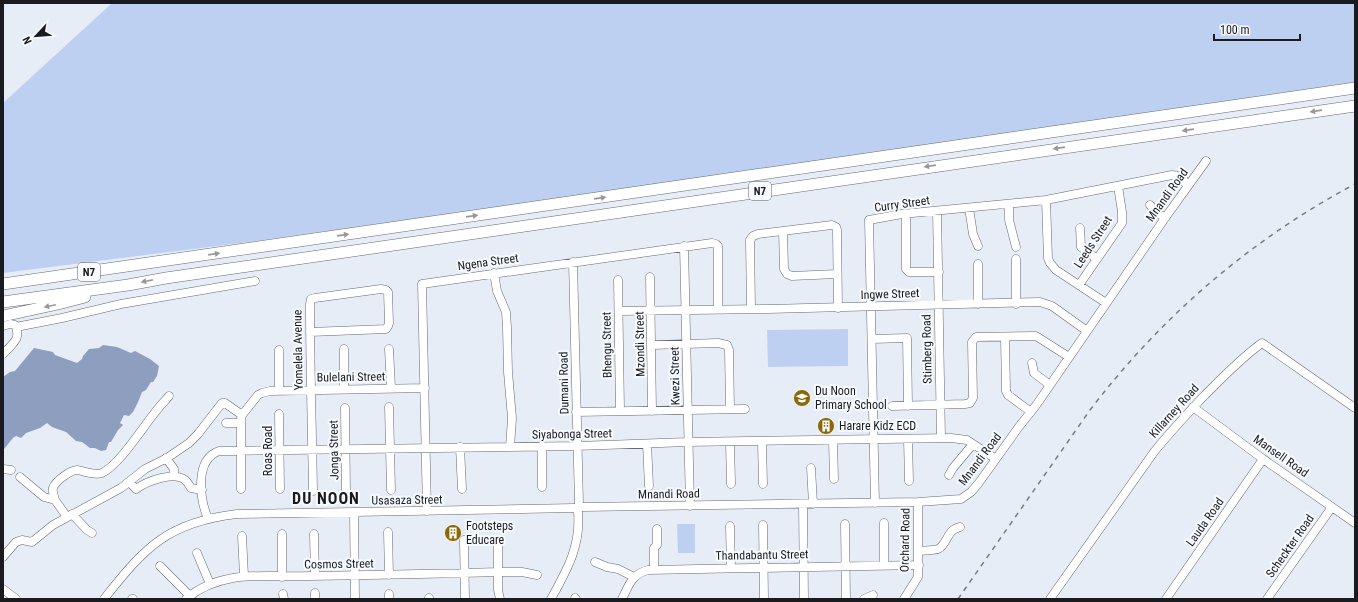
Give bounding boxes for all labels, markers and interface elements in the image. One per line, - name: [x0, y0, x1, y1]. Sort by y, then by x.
- north arrow: [16, 16, 56, 56]
- scale bar: [1214, 16, 1300, 42]
- text: 100 m: [1220, 23, 1250, 37]
- text: N: [20, 34, 35, 46]
- one-way arrow: [1310, 108, 1322, 114]
- one-way arrow: [1182, 127, 1194, 133]
- one-way arrow: [1053, 145, 1065, 151]
- one-way arrow: [924, 163, 936, 169]
- street label: Mnandi Road: [1143, 166, 1191, 224]
- road number: N7: [749, 182, 771, 200]
- street label: Curry Street: [873, 193, 931, 215]
- one-way arrow: [594, 195, 606, 201]
- one-way arrow: [466, 213, 478, 219]
- street label: Leeds Street: [1071, 213, 1115, 271]
- one-way arrow: [337, 232, 349, 238]
- one-way arrow: [208, 251, 220, 257]
- street label: Ngena Street: [457, 251, 520, 273]
- road number: N7: [78, 263, 100, 281]
- one-way arrow: [141, 279, 153, 285]
- street label: Ingwe Street: [860, 286, 920, 302]
- one-way arrow: [44, 304, 56, 310]
- street label: Yomelela Avenue: [290, 309, 306, 391]
- street label: Bhengu Street: [599, 311, 615, 378]
- street label: Mzondi Street: [632, 311, 648, 377]
- street label: Stimberg Road: [919, 314, 935, 384]
- street label: Kwezi Street: [667, 346, 683, 405]
- street label: Dumani Road: [556, 351, 572, 415]
- street label: Bulelani Street: [317, 369, 386, 385]
- street label: Killarney Road: [1146, 381, 1202, 441]
- place label: Du Noon Primary School: [815, 384, 887, 412]
- school or university icon: Du Noon Primary School: [792, 388, 812, 408]
- building icon: Harare Kidz ECD: [816, 416, 836, 436]
- street label: Jonga Street: [326, 419, 342, 480]
- place label: Harare Kidz ECD: [839, 419, 916, 433]
- street label: Roas Road: [261, 426, 275, 476]
- street label: Siyabonga Street: [532, 426, 613, 442]
- street label: Mnandi Road: [956, 430, 1004, 488]
- street label: Mansell Road: [1251, 432, 1311, 480]
- street label: Mnandi Road: [638, 486, 700, 502]
- district label: DU NOON: [292, 489, 360, 508]
- street label: Usasaza Street: [371, 492, 443, 508]
- street label: Lauda Road: [1183, 495, 1227, 549]
- street label: Orchard Road: [897, 508, 913, 572]
- street label: Scheckter Road: [1263, 512, 1317, 580]
- place label: Footsteps Educare: [466, 519, 513, 547]
- building icon: Footsteps Educare: [443, 523, 463, 543]
- street label: Thandabantu Street: [715, 547, 809, 563]
- street label: Cosmos Street: [304, 556, 374, 572]

